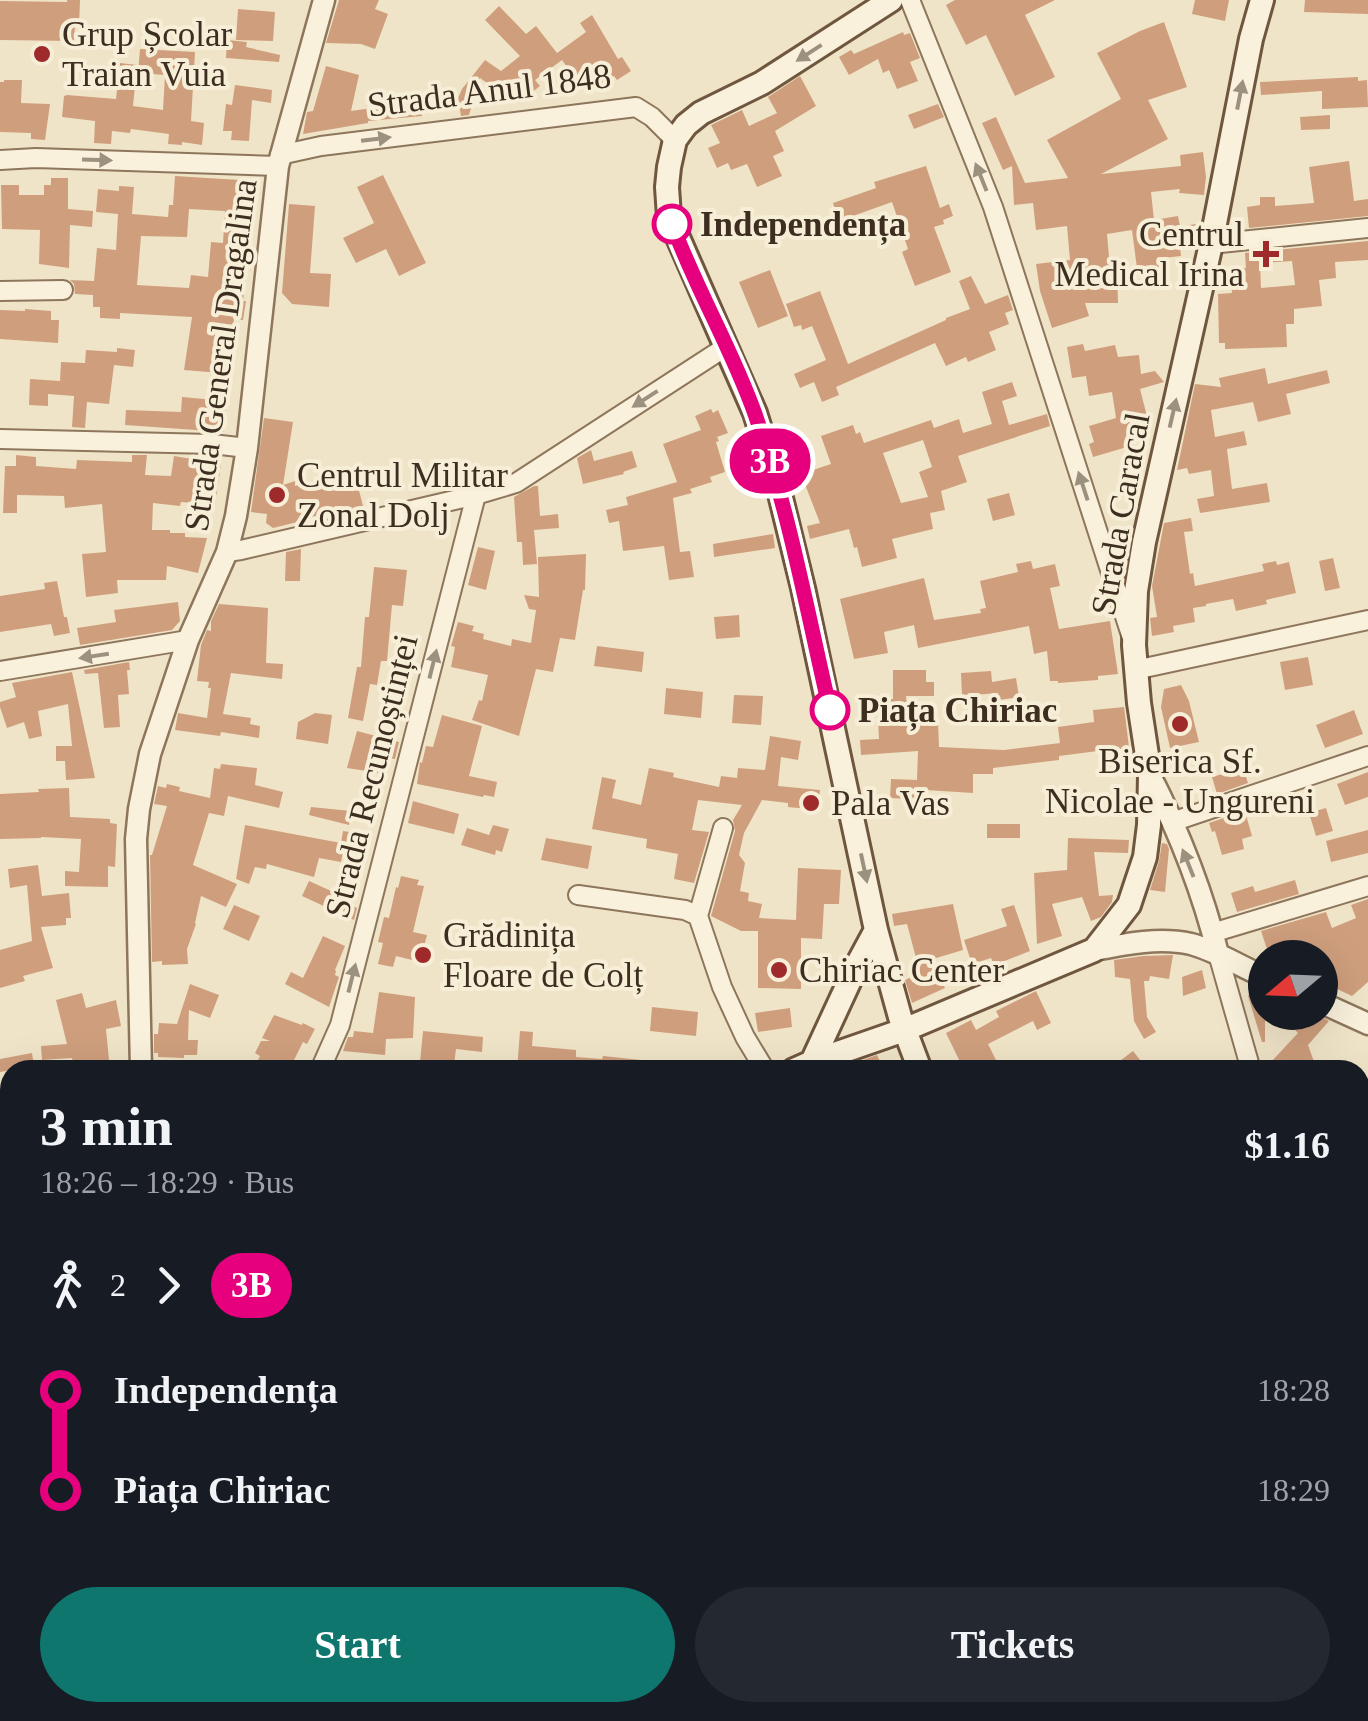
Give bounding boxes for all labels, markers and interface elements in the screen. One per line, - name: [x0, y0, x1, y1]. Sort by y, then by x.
- place label: Grup Școlar Traian Vuia: [62, 15, 232, 94]
- marker: Grup Școlar Traian Vuia: [31, 43, 53, 65]
- one-way arrow: [795, 43, 823, 62]
- street label: Strada Anul 1848: [365, 56, 613, 125]
- one-way arrow: [1233, 79, 1248, 110]
- one-way arrow: [361, 131, 392, 147]
- one-way arrow: [82, 153, 114, 169]
- one-way arrow: [972, 162, 988, 192]
- street label: Strada General Dragalina: [176, 176, 265, 534]
- marker: Independența: [653, 205, 691, 243]
- place label: Independența: [700, 205, 906, 245]
- place label: Centrul Medical Irina: [1055, 215, 1244, 294]
- marker: Centrul Medical Irina: [1253, 241, 1279, 267]
- one-way arrow: [631, 389, 658, 407]
- one-way arrow: [1166, 397, 1181, 428]
- street label: Strada Caracal: [1083, 409, 1158, 618]
- line badge: 3B: [725, 428, 815, 494]
- text: 3B: [750, 442, 790, 481]
- place label: Centrul Militar Zonal Dolj: [297, 456, 508, 535]
- one-way arrow: [1075, 470, 1090, 500]
- marker: Centrul Militar Zonal Dolj: [266, 484, 288, 506]
- street label: Strada Recunoștinței: [317, 630, 426, 922]
- one-way arrow: [78, 648, 109, 664]
- one-way arrow: [426, 648, 441, 679]
- marker: Piața Chiriac: [811, 691, 849, 729]
- place label: Piața Chiriac: [858, 691, 1057, 731]
- marker: Biserica Sf. Nicolae - Ungureni: [1169, 713, 1191, 735]
- place label: Biserica Sf. Nicolae - Ungureni: [1045, 742, 1315, 821]
- place label: Pala Vas: [831, 784, 950, 823]
- marker: Pala Vas: [800, 792, 822, 814]
- one-way arrow: [1180, 848, 1196, 878]
- one-way arrow: [856, 853, 872, 884]
- place label: Grădinița Floare de Colț: [443, 916, 644, 995]
- north arrow: [1248, 940, 1338, 1030]
- map controls: [1248, 940, 1338, 1030]
- marker: Grădinița Floare de Colț: [412, 944, 434, 966]
- place label: Chiriac Center: [799, 951, 1004, 990]
- marker: Chiriac Center: [768, 959, 790, 981]
- one-way arrow: [345, 962, 360, 993]
- text: 3 min: [40, 1096, 173, 1157]
- text: $1.16: [1245, 1124, 1330, 1166]
- text: 18:26 – 18:29 · Bus: [40, 1164, 294, 1200]
- icon: walk: [40, 1258, 95, 1313]
- icon: forward: [141, 1258, 196, 1313]
- text: 3B: [231, 1266, 272, 1305]
- text: 2: [110, 1267, 126, 1303]
- text: Independența: [114, 1369, 338, 1411]
- text: 18:28: [1257, 1372, 1330, 1408]
- text: Piața Chiriac: [114, 1469, 330, 1511]
- text: 18:29: [1257, 1472, 1330, 1508]
- button: Start: [40, 1587, 675, 1702]
- button: Tickets: [695, 1587, 1330, 1702]

